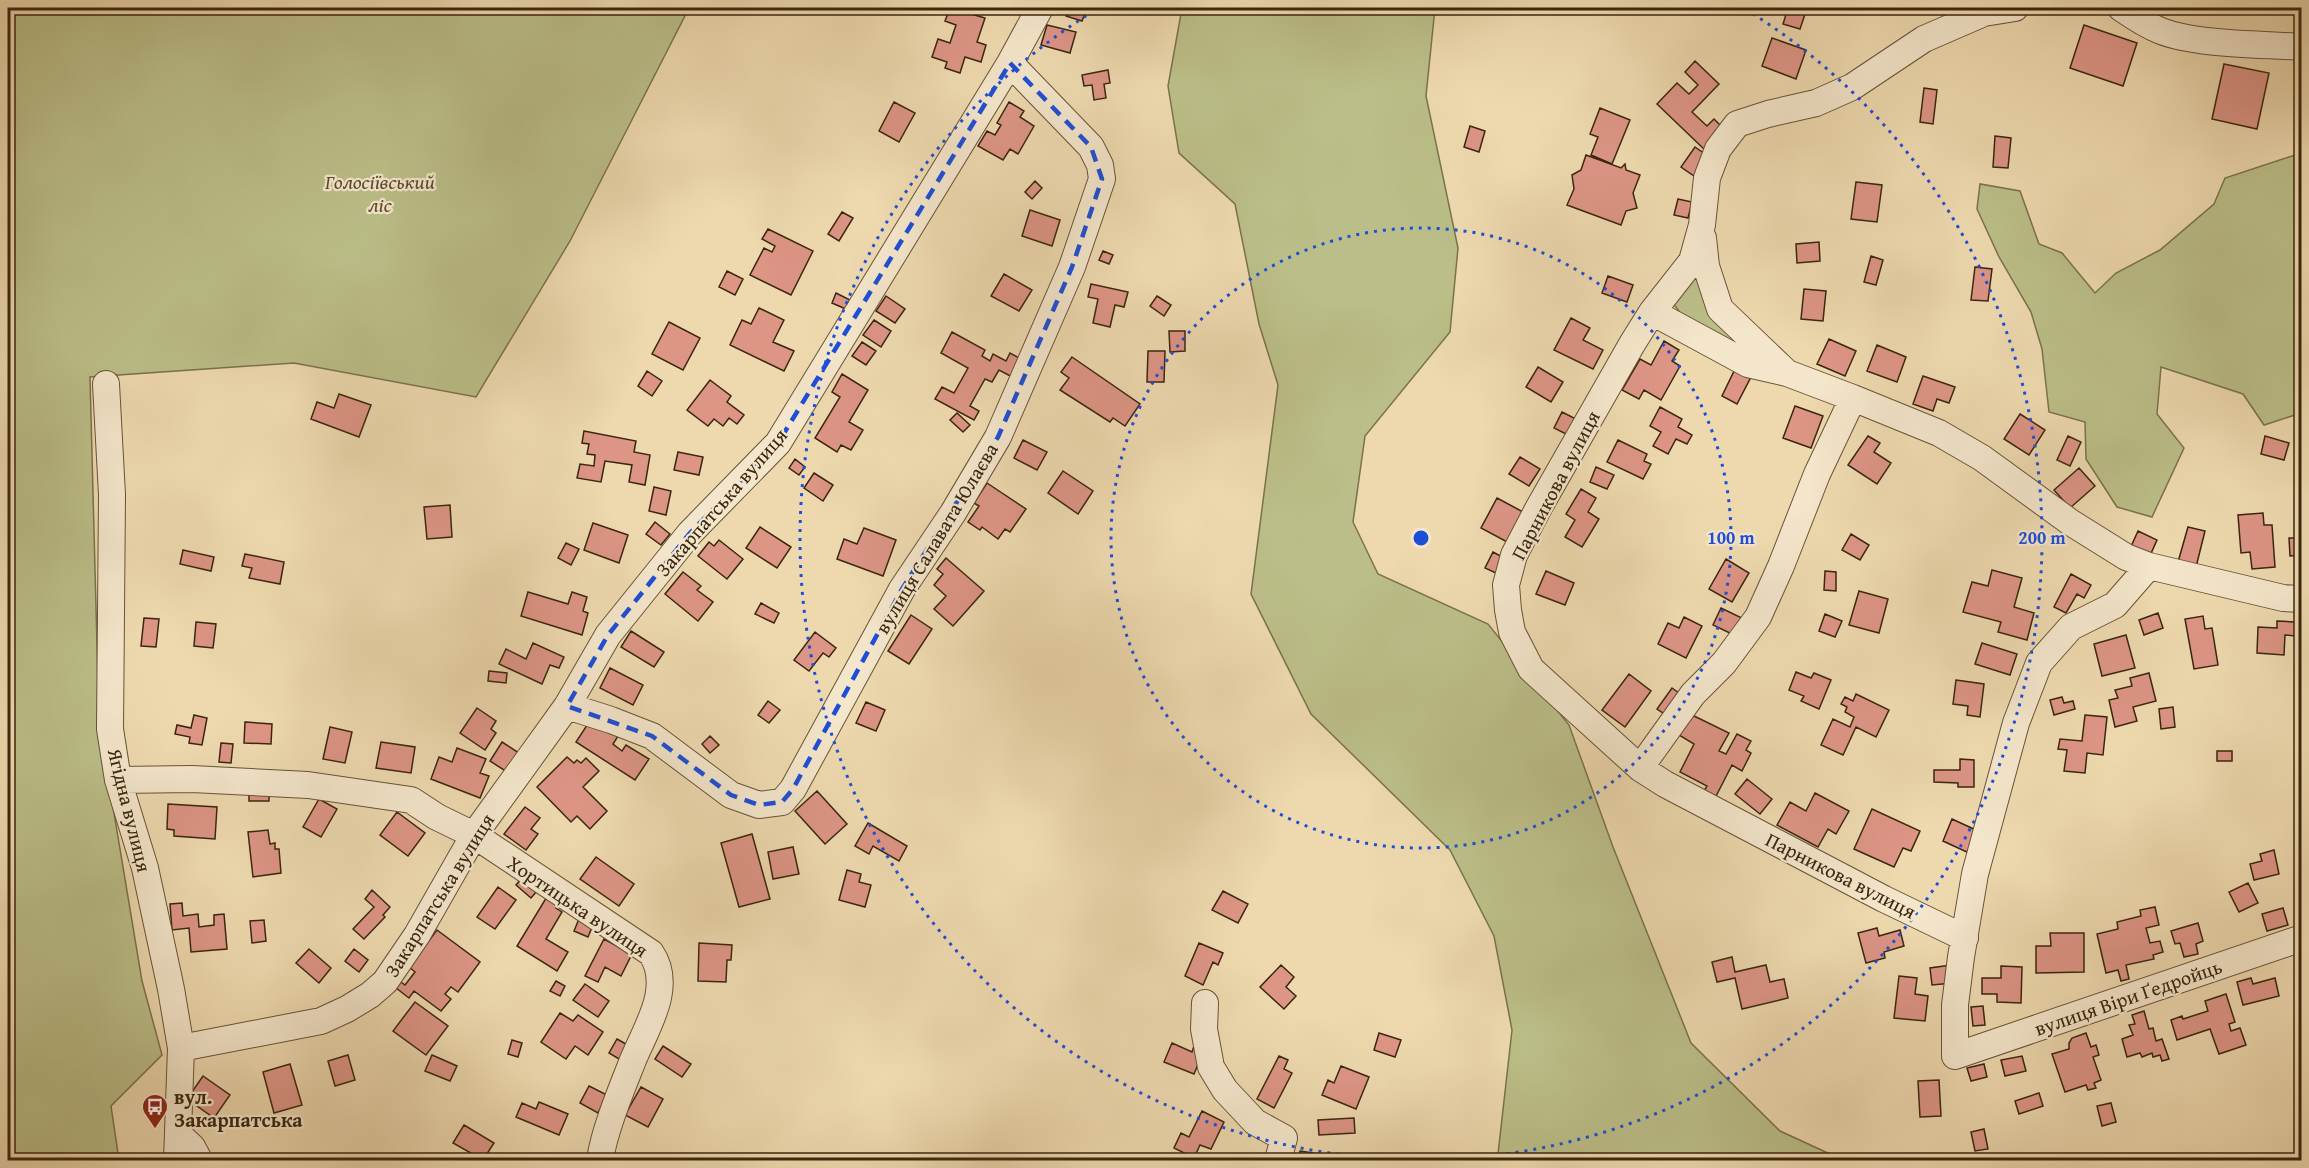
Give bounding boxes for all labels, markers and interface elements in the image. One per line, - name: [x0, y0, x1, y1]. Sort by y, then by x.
- park label: Голосіївський ліс: [324, 167, 435, 219]
- street label: Парникова вулиця: [1503, 405, 1607, 565]
- street label: Закарпатська вулиця: [648, 421, 794, 583]
- street label: вулиця Салавата Юлаєва: [867, 437, 1005, 639]
- text: 100 m: [1707, 524, 1755, 551]
- text: 200 m: [2018, 524, 2066, 551]
- centre of rings: [1411, 528, 1431, 548]
- street label: Ягідна вулиця: [100, 744, 159, 875]
- street label: Закарпатська вулиця: [377, 808, 501, 982]
- street label: Парникова вулиця: [1761, 825, 1921, 925]
- street label: Хортицька вулиця: [502, 848, 654, 964]
- street label: вулиця Віри Ґедройць: [2030, 951, 2226, 1043]
- place label: вул. Закарпатська: [174, 1082, 303, 1134]
- bus stop icon: вул. Закарпатська: [140, 1092, 170, 1130]

